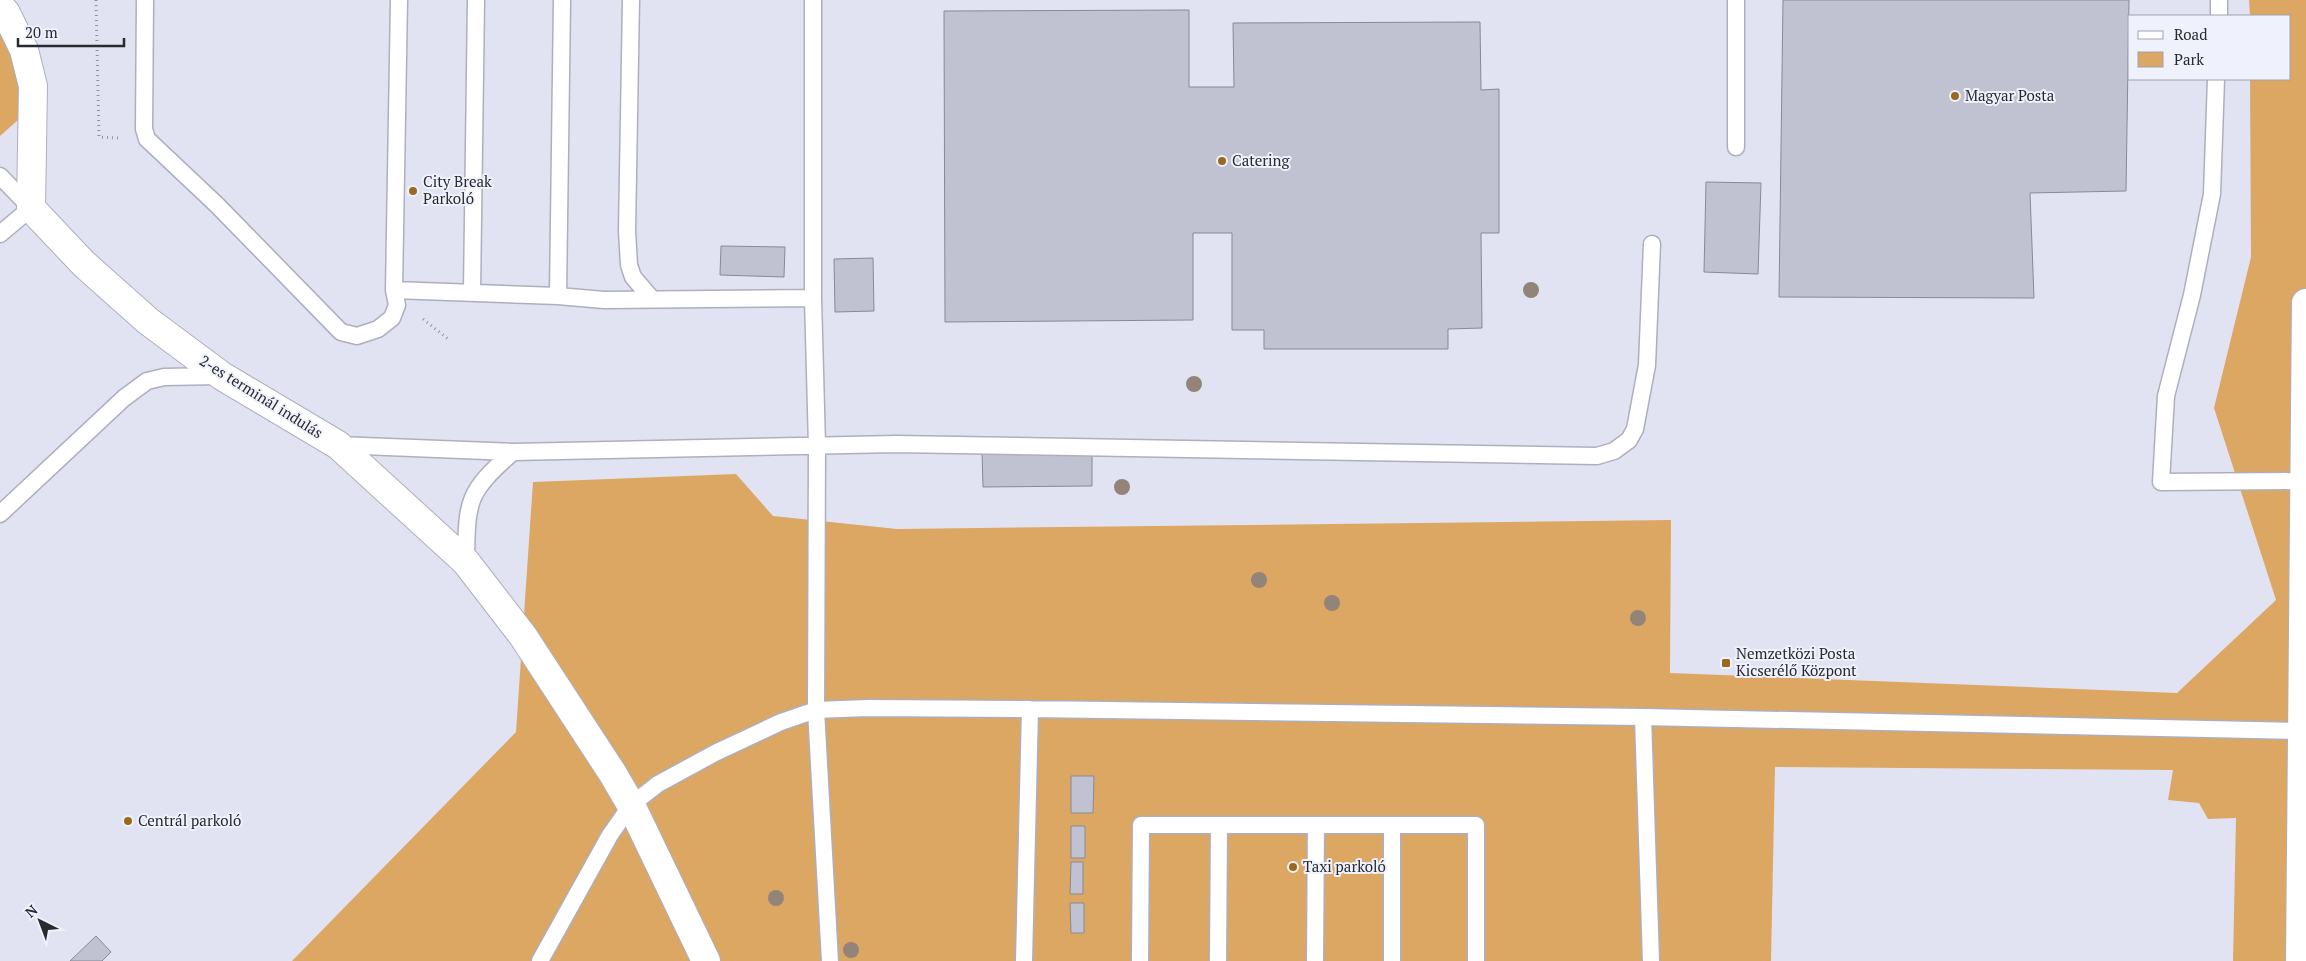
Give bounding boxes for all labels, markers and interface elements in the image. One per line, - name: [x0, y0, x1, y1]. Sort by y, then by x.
- scale bar: [18, 15, 124, 47]
- legend: [2128, 15, 2291, 80]
- text: 20 m: [25, 22, 58, 42]
- text: Road: [2174, 24, 2207, 44]
- text: Park: [2174, 49, 2204, 69]
- place label: Magyar Posta: [1965, 85, 2055, 105]
- marker: Magyar Posta: [1949, 90, 1961, 102]
- place label: Catering: [1232, 150, 1291, 170]
- marker: Catering: [1216, 155, 1228, 167]
- place label: City Break Parkoló: [423, 171, 492, 208]
- marker: City Break Parkoló: [407, 185, 419, 197]
- street label: 2-es terminál indulás: [196, 350, 327, 442]
- place label: Nemzetközi Posta Kicserélő Központ: [1736, 643, 1857, 680]
- marker: Nemzetközi Posta Kicserélő Központ: [1720, 657, 1732, 669]
- place label: Centrál parkoló: [138, 810, 241, 830]
- marker: Centrál parkoló: [122, 815, 134, 827]
- place label: Taxi parkoló: [1303, 856, 1386, 876]
- marker: Taxi parkoló: [1287, 861, 1299, 873]
- north arrow: [15, 896, 65, 946]
- text: N: [21, 900, 42, 922]

